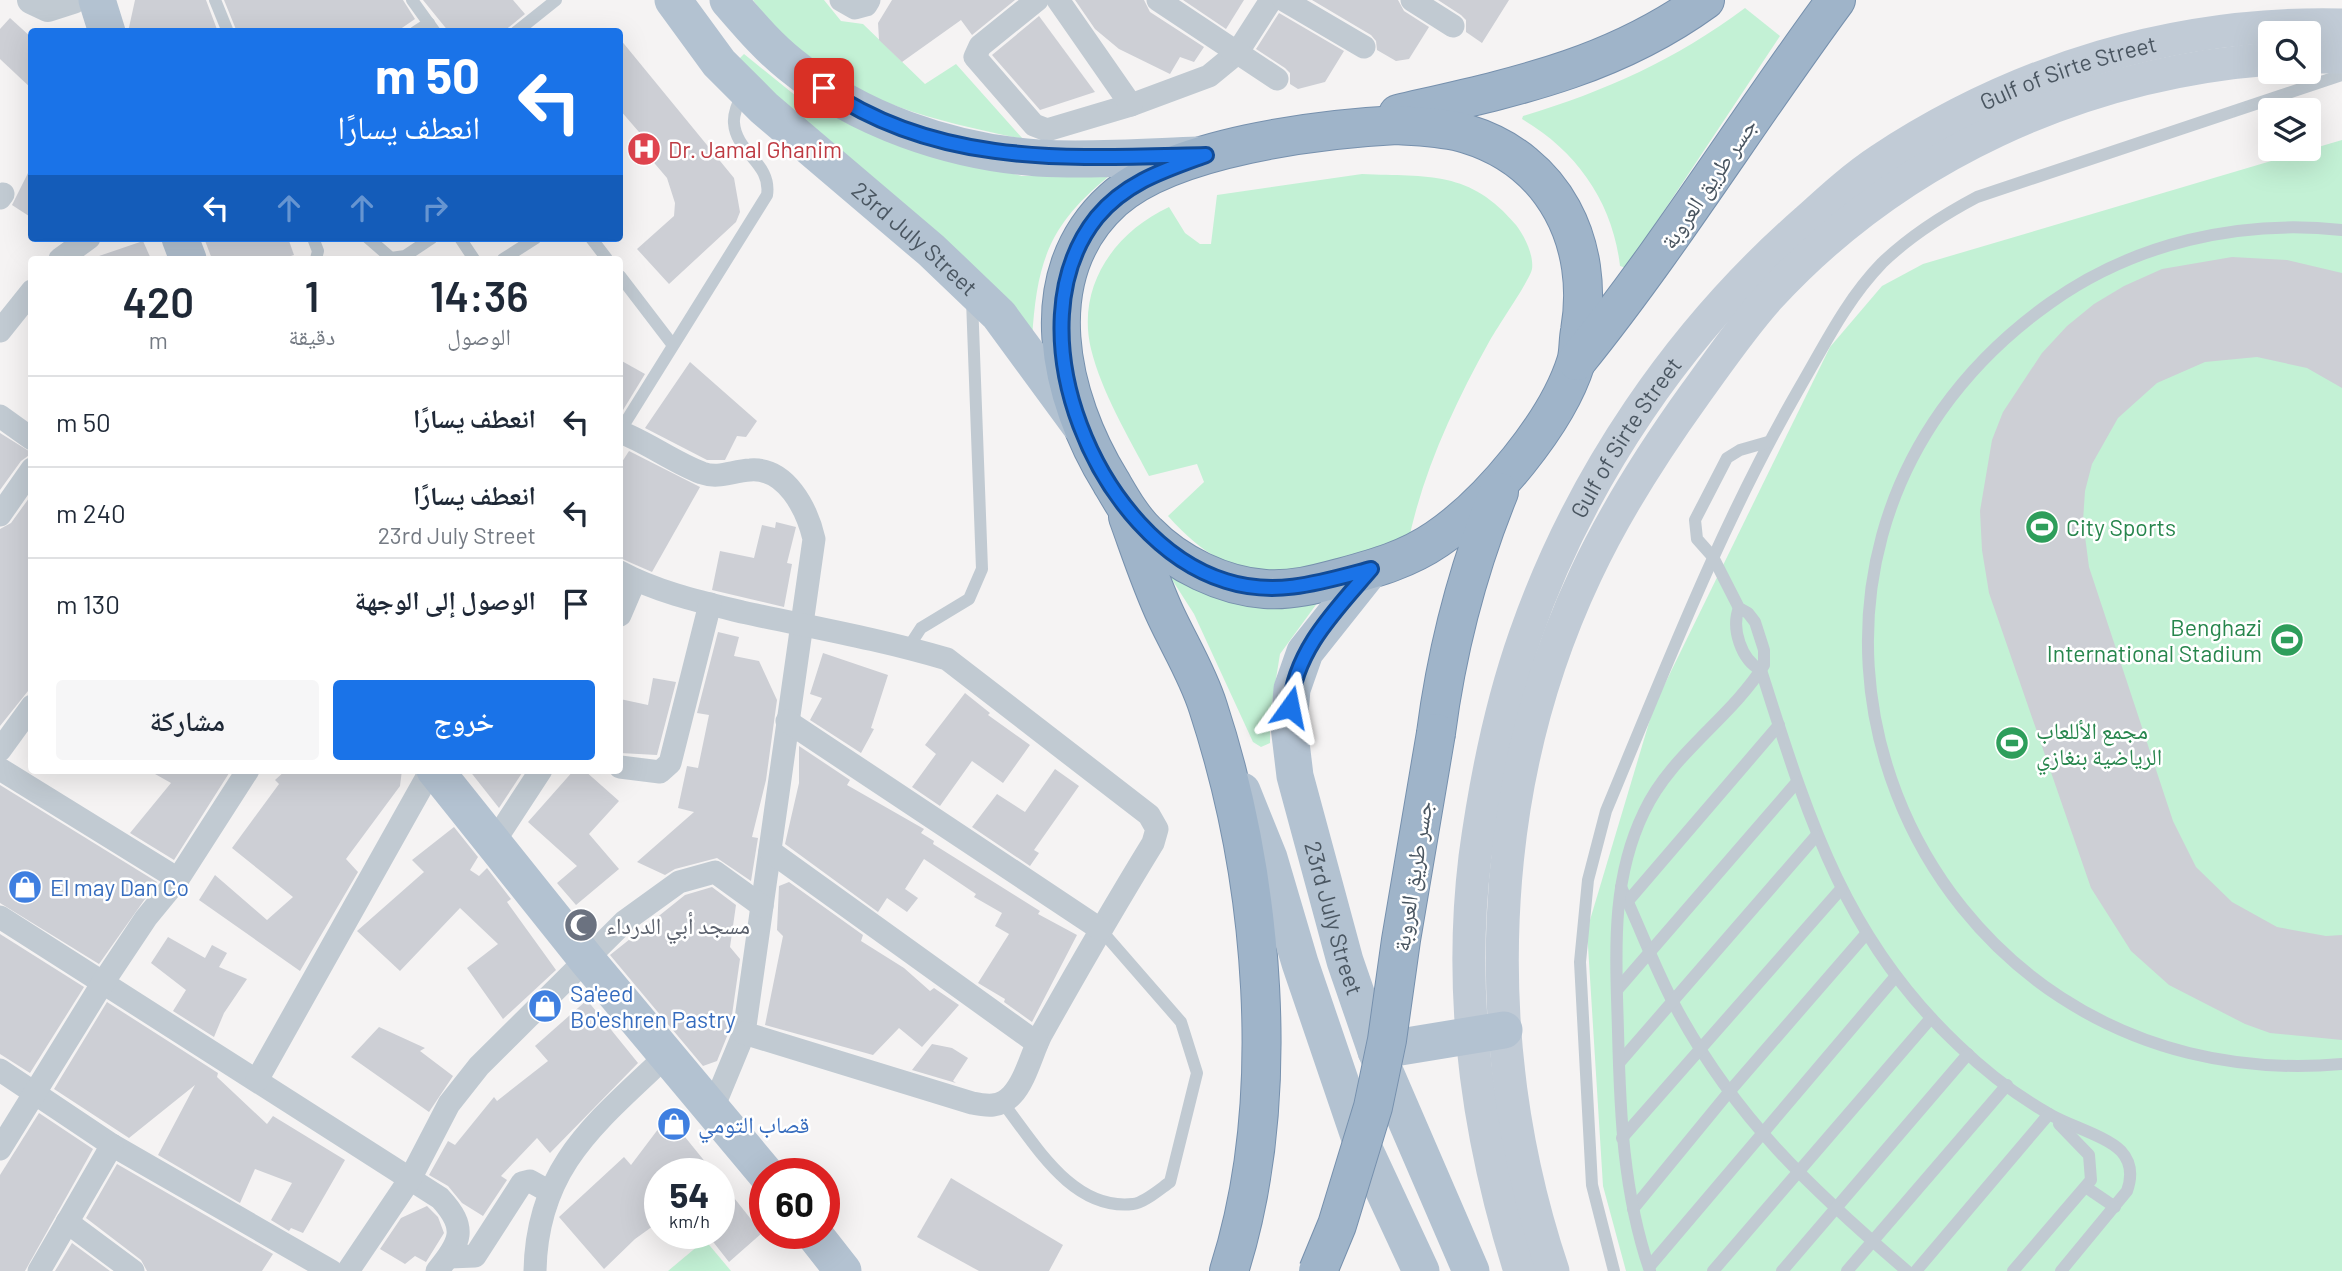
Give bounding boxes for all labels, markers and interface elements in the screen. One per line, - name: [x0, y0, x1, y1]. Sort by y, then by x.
- map controls: [2258, 21, 2321, 161]
- button: search: [2258, 21, 2321, 84]
- street label: Gulf of Sirte Street: [1975, 29, 2159, 116]
- text: 50 m: [375, 45, 480, 104]
- icon: left: [504, 56, 595, 147]
- pin: [794, 58, 854, 118]
- icon: arrive: [805, 69, 843, 107]
- button: layers: [2258, 98, 2321, 161]
- text: انعطف يسارًا: [337, 107, 480, 145]
- street label: جسر طريق العروبة: [1654, 112, 1763, 254]
- hospital icon: Dr. Jamal Ghanim: [625, 130, 663, 168]
- place label: Dr. Jamal Ghanim: [668, 135, 842, 163]
- street label: 23rd July Street: [846, 175, 984, 301]
- icon: left: [197, 189, 235, 227]
- icon: ahead: [270, 189, 308, 227]
- icon: ahead: [343, 189, 381, 227]
- icon: right: [416, 189, 454, 227]
- text: 1: [304, 270, 319, 320]
- text: 14:36: [430, 270, 529, 320]
- text: 420: [122, 276, 194, 326]
- text: دقيقة: [289, 322, 335, 350]
- text: الوصول: [447, 322, 511, 350]
- text: m: [149, 326, 168, 354]
- street label: Gulf of Sirte Street: [1564, 351, 1687, 522]
- text: انعطف يسارًا: [413, 402, 536, 433]
- icon: left: [557, 403, 595, 441]
- text: 50 m: [56, 406, 111, 437]
- text: انعطف يسارًا: [413, 479, 536, 510]
- icon: left: [557, 494, 595, 532]
- text: 240 m: [56, 497, 126, 528]
- sports icon: City Sports: [2023, 508, 2061, 546]
- place label: City Sports: [2066, 513, 2176, 541]
- text: 23rd July Street: [378, 521, 536, 549]
- text: الوصول إلى الوجهة: [355, 584, 536, 615]
- icon: arrive: [557, 585, 595, 623]
- text: 130 m: [56, 588, 120, 619]
- place label: Benghazi International Stadium: [2047, 613, 2262, 667]
- sports icon: Benghazi International Stadium: [2268, 621, 2306, 659]
- position arrow: [1253, 670, 1327, 744]
- button: مشاركة: [56, 680, 319, 760]
- button: خروج: [333, 680, 595, 760]
- place label: مجمع الأللعاب الرياضية بنغازي: [2036, 716, 2162, 776]
- sports icon: مجمع الأللعاب الرياضية بنغازي: [1993, 724, 2031, 762]
- street label: جسر طريق العروبة: [1386, 799, 1439, 953]
- street label: 23rd July Street: [1299, 838, 1370, 999]
- shop icon: El may Dan Co: [6, 868, 44, 906]
- place label: El may Dan Co: [50, 873, 189, 901]
- mosque icon: مسجد أبي الدرداء: [562, 906, 600, 944]
- place label: مسجد أبي الدرداء: [606, 911, 750, 945]
- place label: Sa'eed Bo'eshren Pastry: [570, 979, 736, 1033]
- shop icon: Sa'eed Bo'eshren Pastry: [526, 987, 564, 1025]
- shop icon: قصاب التومي: [655, 1105, 693, 1143]
- place label: قصاب التومي: [698, 1110, 809, 1144]
- speed limit sign: 60: [749, 1158, 840, 1249]
- text: 54: [669, 1173, 710, 1215]
- text: km/h: [669, 1210, 710, 1232]

